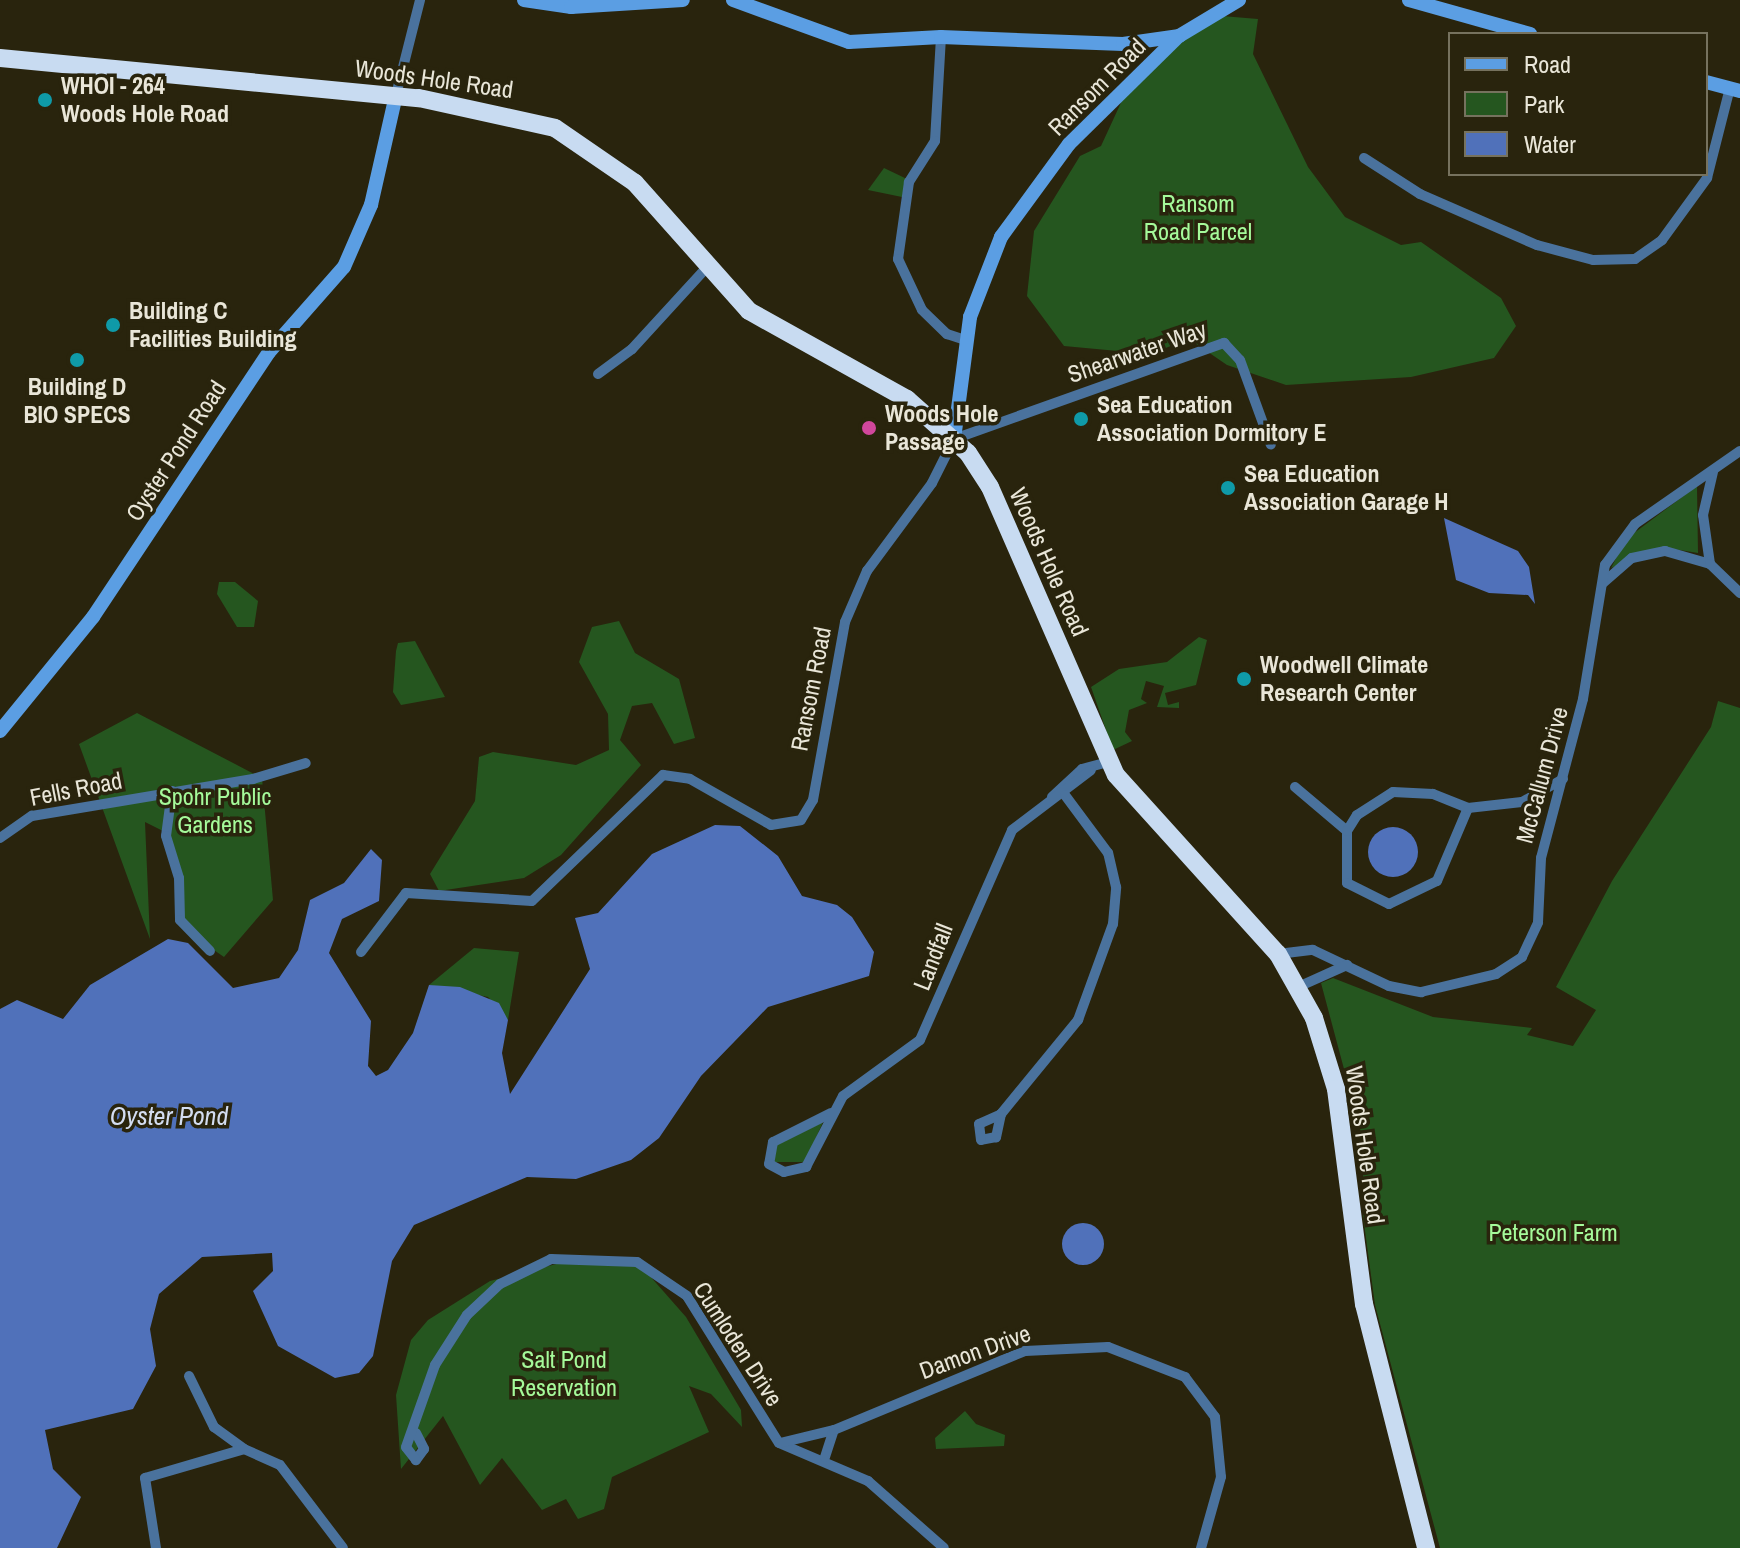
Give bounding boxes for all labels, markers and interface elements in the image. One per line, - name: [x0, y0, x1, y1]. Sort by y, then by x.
- street label: Ransom Road: [1042, 32, 1152, 142]
- legend: [1448, 32, 1708, 176]
- text: Road: [1524, 48, 1571, 80]
- street label: Woods Hole Road: [353, 54, 515, 104]
- place label: WHOI - 264 Woods Hole Road: [61, 72, 229, 128]
- text: Park: [1524, 88, 1564, 120]
- marker: WHOI - 264 Woods Hole Road: [36, 91, 54, 109]
- text: Water: [1524, 128, 1576, 160]
- park label: Ransom Road Parcel: [1144, 190, 1252, 246]
- place label: Building C Facilities Building: [129, 297, 296, 353]
- street label: Shearwater Way: [1064, 315, 1210, 389]
- marker: Building C Facilities Building: [104, 316, 122, 334]
- marker: Building D BIO SPECS: [68, 351, 86, 369]
- place label: Building D BIO SPECS: [23, 373, 131, 429]
- street label: Oyster Pond Road: [120, 375, 232, 527]
- place label: Sea Education Association Dormitory E: [1097, 391, 1327, 447]
- place label: Woods Hole Passage: [885, 400, 998, 456]
- marker: Sea Education Association Dormitory E: [1072, 410, 1090, 428]
- marker: Woods Hole Passage: [860, 419, 878, 437]
- place label: Sea Education Association Garage H: [1244, 460, 1449, 516]
- marker: Sea Education Association Garage H: [1219, 479, 1237, 497]
- street label: Woods Hole Road: [1003, 483, 1095, 641]
- street label: Ransom Road: [785, 625, 837, 753]
- place label: Woodwell Climate Research Center: [1260, 651, 1428, 707]
- marker: Woodwell Climate Research Center: [1235, 670, 1253, 688]
- street label: McCallum Drive: [1510, 704, 1574, 846]
- street label: Fells Road: [28, 766, 124, 812]
- park label: Spohr Public Gardens: [159, 783, 271, 839]
- street label: Landfall: [907, 920, 959, 994]
- street label: Woods Hole Road: [1340, 1064, 1390, 1226]
- water label: Oyster Pond: [110, 1100, 228, 1132]
- park label: Peterson Farm: [1488, 1219, 1618, 1247]
- street label: Cumloden Drive: [687, 1277, 789, 1411]
- street label: Damon Drive: [916, 1319, 1034, 1385]
- park label: Salt Pond Reservation: [511, 1346, 617, 1402]

